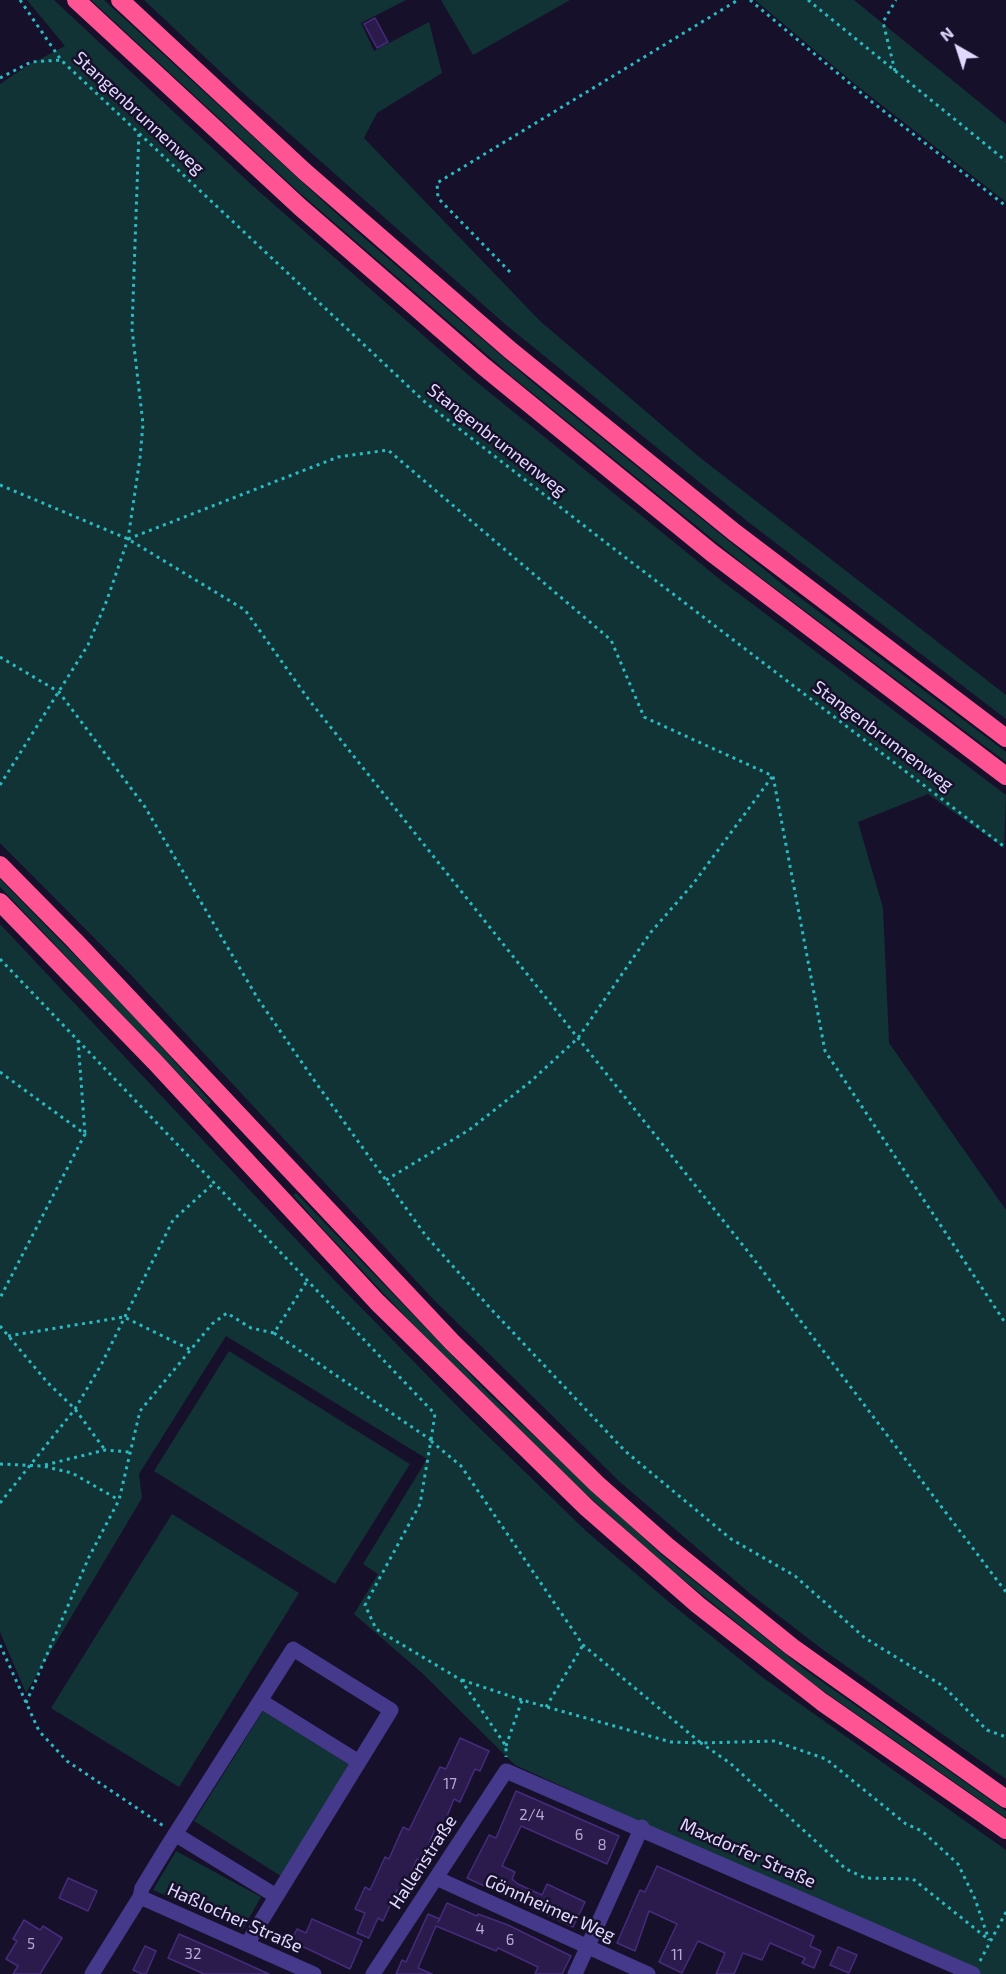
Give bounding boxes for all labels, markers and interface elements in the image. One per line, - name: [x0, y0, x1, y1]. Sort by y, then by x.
- north arrow: [928, 18, 988, 78]
- text: N: [936, 23, 957, 45]
- street label: Stangenbrunnenweg: [69, 47, 209, 179]
- street label: Stangenbrunnenweg: [423, 379, 571, 501]
- street label: Stangenbrunnenweg: [808, 676, 958, 796]
- house number: 17: [443, 1775, 457, 1793]
- house number: 2/4: [519, 1806, 545, 1824]
- street label: Hallenstraße: [385, 1811, 461, 1913]
- street label: Maxdorfer Straße: [677, 1813, 819, 1893]
- house number: 6: [575, 1826, 583, 1844]
- house number: 8: [597, 1836, 607, 1854]
- street label: Gönnheimer Weg: [482, 1870, 618, 1946]
- street label: Haßlocher Straße: [164, 1879, 306, 1957]
- house number: 4: [475, 1920, 485, 1938]
- house number: 6: [506, 1931, 514, 1949]
- house number: 5: [27, 1935, 35, 1953]
- house number: 32: [185, 1945, 201, 1963]
- house number: 11: [671, 1946, 683, 1964]

